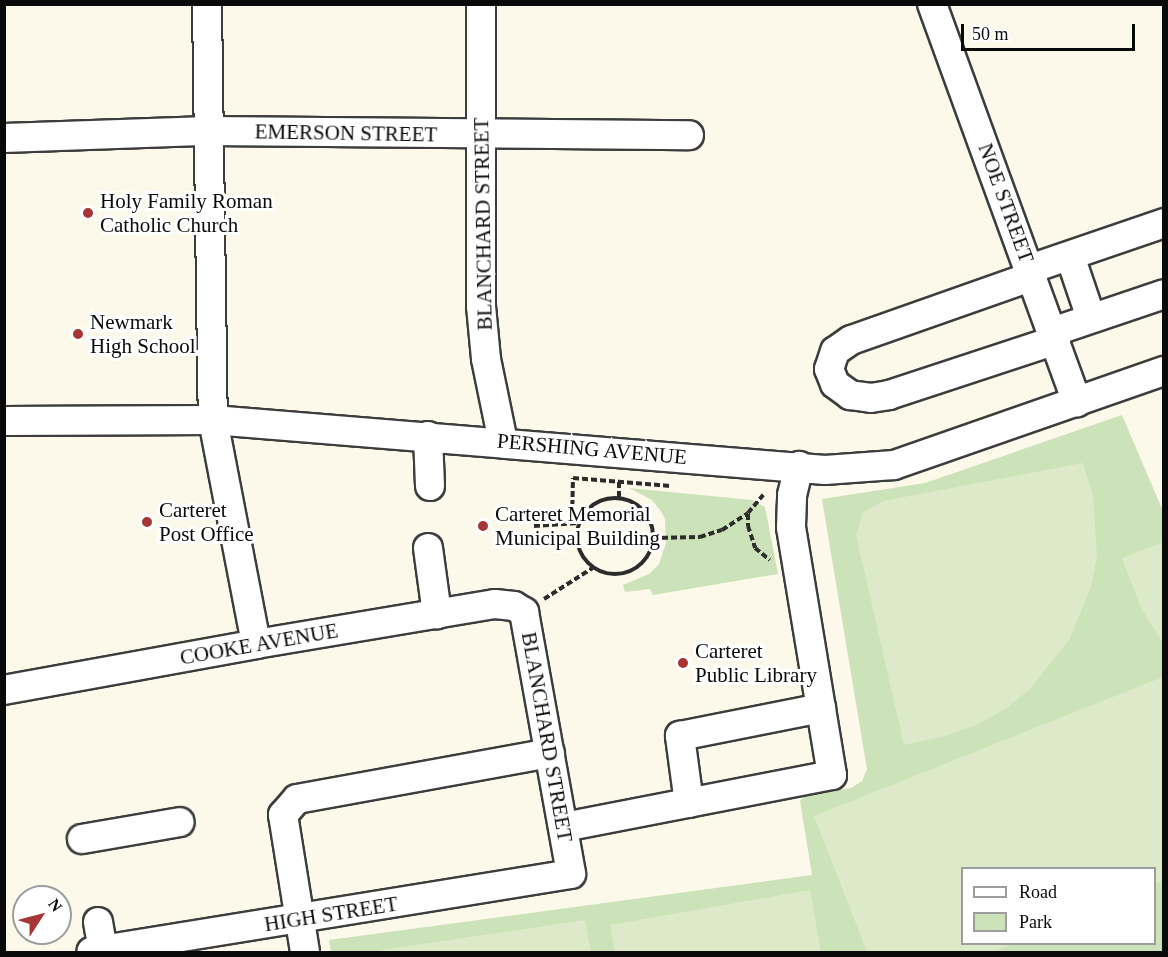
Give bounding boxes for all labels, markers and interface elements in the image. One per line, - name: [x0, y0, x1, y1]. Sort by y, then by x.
- scale bar: [964, 12, 1138, 50]
- text: 50 m: [972, 24, 1009, 44]
- street label: BLANCHARD STREET: [469, 117, 497, 331]
- street label: EMERSON STREET: [254, 119, 438, 147]
- street label: NOE STREET: [973, 140, 1039, 266]
- place label: Holy Family Roman Catholic Church: [100, 188, 273, 238]
- marker: Holy Family Roman Catholic Church: [81, 206, 95, 220]
- place label: Newmark High School: [90, 309, 196, 359]
- marker: Newmark High School: [71, 327, 85, 341]
- street label: PERSHING AVENUE: [495, 428, 689, 470]
- place label: Carteret Post Office: [159, 497, 254, 547]
- place label: Carteret Memorial Municipal Building: [495, 501, 660, 551]
- marker: Carteret Post Office: [140, 515, 154, 529]
- marker: Carteret Memorial Municipal Building: [476, 519, 490, 533]
- street label: COOKE AVENUE: [177, 618, 341, 670]
- street label: BLANCHARD STREET: [516, 630, 578, 844]
- place label: Carteret Public Library: [695, 638, 817, 688]
- marker: Carteret Public Library: [676, 656, 690, 670]
- legend: [961, 867, 1156, 945]
- text: Road: [1019, 882, 1057, 902]
- north arrow: [12, 885, 72, 945]
- street label: HIGH STREET: [262, 891, 400, 937]
- text: N: [45, 896, 66, 915]
- text: Park: [1019, 912, 1052, 932]

